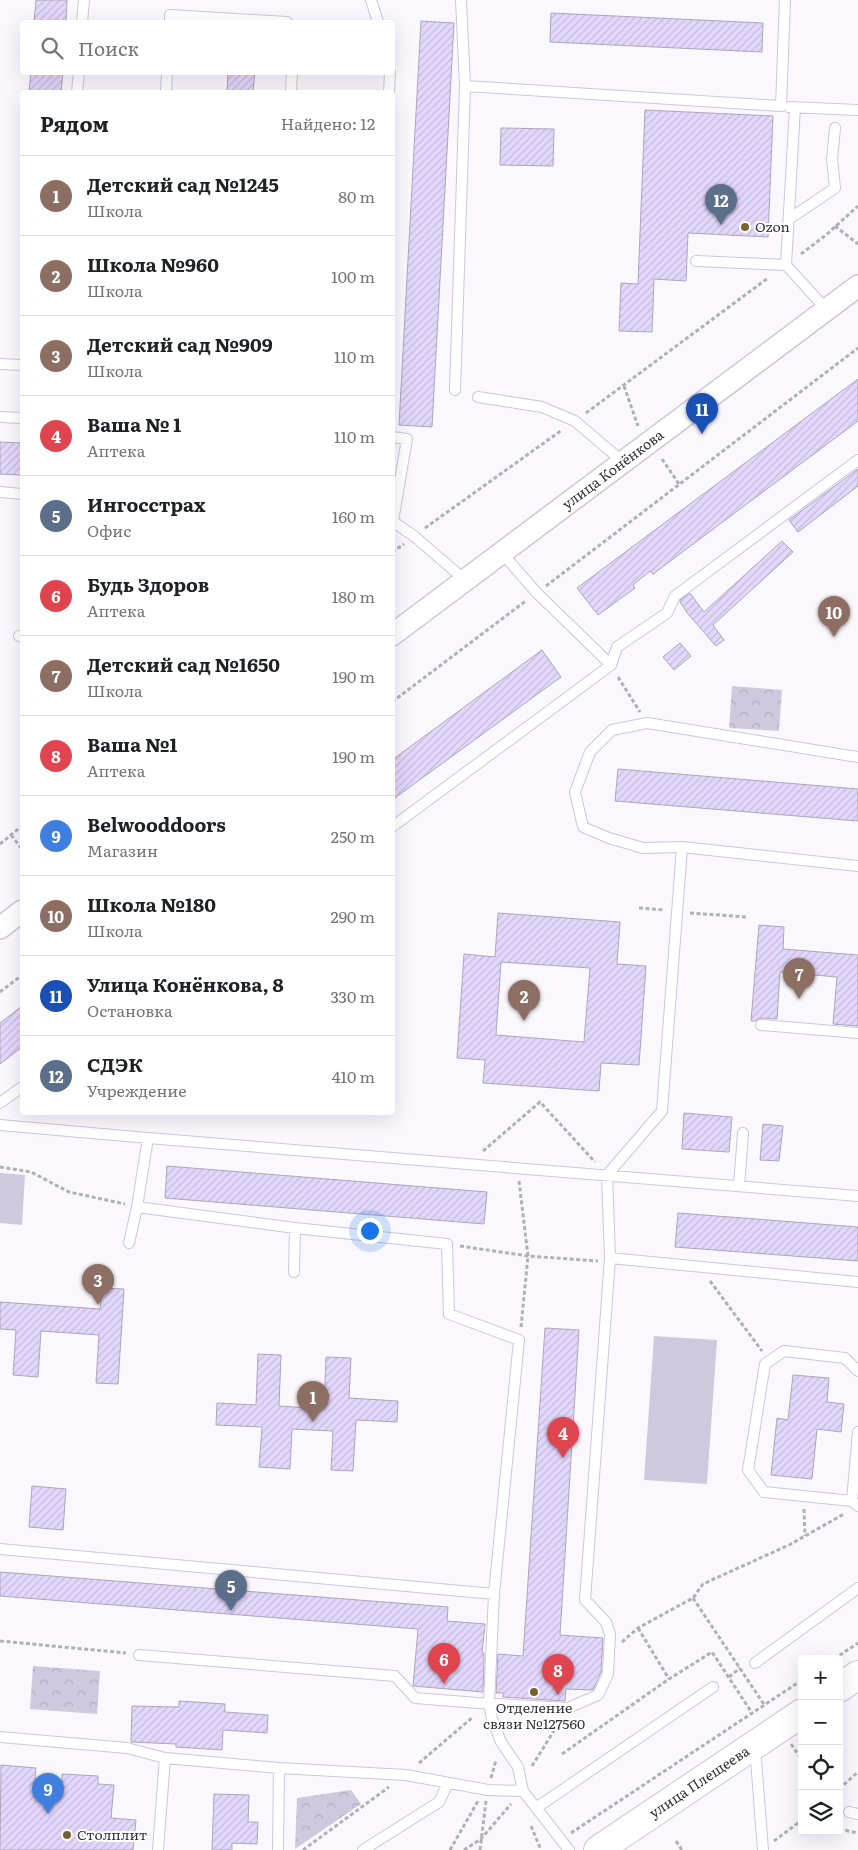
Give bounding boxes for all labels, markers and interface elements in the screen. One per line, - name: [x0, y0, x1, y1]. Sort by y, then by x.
- search box: [20, 20, 395, 75]
- icon: search: [38, 34, 66, 62]
- text: Поиск: [78, 34, 139, 62]
- text: Рядом: [40, 107, 109, 138]
- text: Найдено: 12: [281, 111, 375, 135]
- text: Детский сад №1245: [87, 170, 279, 198]
- text: 1: [53, 184, 59, 208]
- text: 80 m: [338, 184, 375, 208]
- pin: 12: [705, 184, 737, 225]
- text: Школа: [87, 198, 143, 222]
- place label: Ozon: [755, 216, 790, 236]
- marker: Ozon: [739, 221, 751, 233]
- text: Школа №960: [87, 250, 219, 278]
- text: 2: [52, 264, 60, 288]
- text: 100 m: [331, 264, 375, 288]
- text: Школа: [87, 278, 143, 302]
- text: Детский сад №909: [87, 330, 273, 358]
- text: 3: [52, 344, 60, 368]
- text: 110 m: [334, 344, 375, 368]
- text: Школа: [87, 358, 143, 382]
- pin: 11: [686, 393, 718, 434]
- text: Ваша № 1: [87, 410, 181, 438]
- text: 4: [51, 424, 61, 448]
- text: 110 m: [334, 424, 375, 448]
- street label: улица Конёнкова: [557, 424, 668, 513]
- text: Аптека: [87, 438, 145, 462]
- text: Ингосстрах: [87, 490, 206, 518]
- text: 5: [52, 504, 60, 528]
- text: 160 m: [332, 504, 375, 528]
- text: Офис: [87, 518, 131, 542]
- text: Будь Здоров: [87, 570, 209, 598]
- text: 6: [51, 584, 61, 608]
- text: 180 m: [332, 584, 375, 608]
- pin: 10: [818, 596, 850, 637]
- text: Аптека: [87, 598, 145, 622]
- text: Детский сад №1650: [87, 650, 280, 678]
- text: 7: [52, 664, 60, 688]
- text: 190 m: [332, 664, 375, 688]
- text: Школа: [87, 678, 143, 702]
- text: Ваша №1: [87, 730, 177, 758]
- text: 8: [51, 744, 61, 768]
- text: 190 m: [332, 744, 375, 768]
- text: Аптека: [87, 758, 145, 782]
- text: Belwooddoors: [87, 810, 226, 838]
- text: 9: [51, 824, 61, 848]
- text: 250 m: [331, 824, 375, 848]
- text: Магазин: [87, 838, 158, 862]
- text: Школа №180: [87, 890, 216, 918]
- text: 10: [48, 904, 64, 928]
- text: 290 m: [331, 904, 375, 928]
- text: Школа: [87, 918, 143, 942]
- pin: 7: [783, 958, 815, 999]
- text: Улица Конёнкова, 8: [87, 970, 284, 998]
- pin: 2: [508, 980, 540, 1021]
- text: 11: [49, 984, 63, 1008]
- text: 330 m: [330, 984, 375, 1008]
- text: Остановка: [87, 998, 173, 1022]
- text: СДЭК: [87, 1050, 143, 1078]
- text: 12: [48, 1064, 64, 1088]
- text: 410 m: [332, 1064, 375, 1088]
- text: Учреждение: [87, 1078, 187, 1102]
- your location: [357, 1218, 383, 1244]
- pin: 3: [82, 1264, 114, 1305]
- pin: 1: [297, 1381, 329, 1422]
- pin: 4: [547, 1417, 579, 1458]
- pin: 5: [215, 1570, 247, 1611]
- pin: 6: [428, 1643, 460, 1684]
- pin: 8: [542, 1654, 574, 1695]
- map controls: [798, 1655, 843, 1835]
- button: +: [798, 1655, 843, 1700]
- marker: Отделение связи №127560: [528, 1686, 540, 1698]
- place label: Отделение связи №127560: [483, 1697, 585, 1733]
- button: −: [798, 1700, 843, 1745]
- street label: улица Плещеева: [645, 1740, 753, 1822]
- button: locate: [798, 1745, 843, 1790]
- pin: 9: [32, 1773, 64, 1814]
- button: layers: [798, 1790, 843, 1835]
- place label: Столплит: [77, 1824, 147, 1844]
- marker: Столплит: [61, 1829, 73, 1841]

